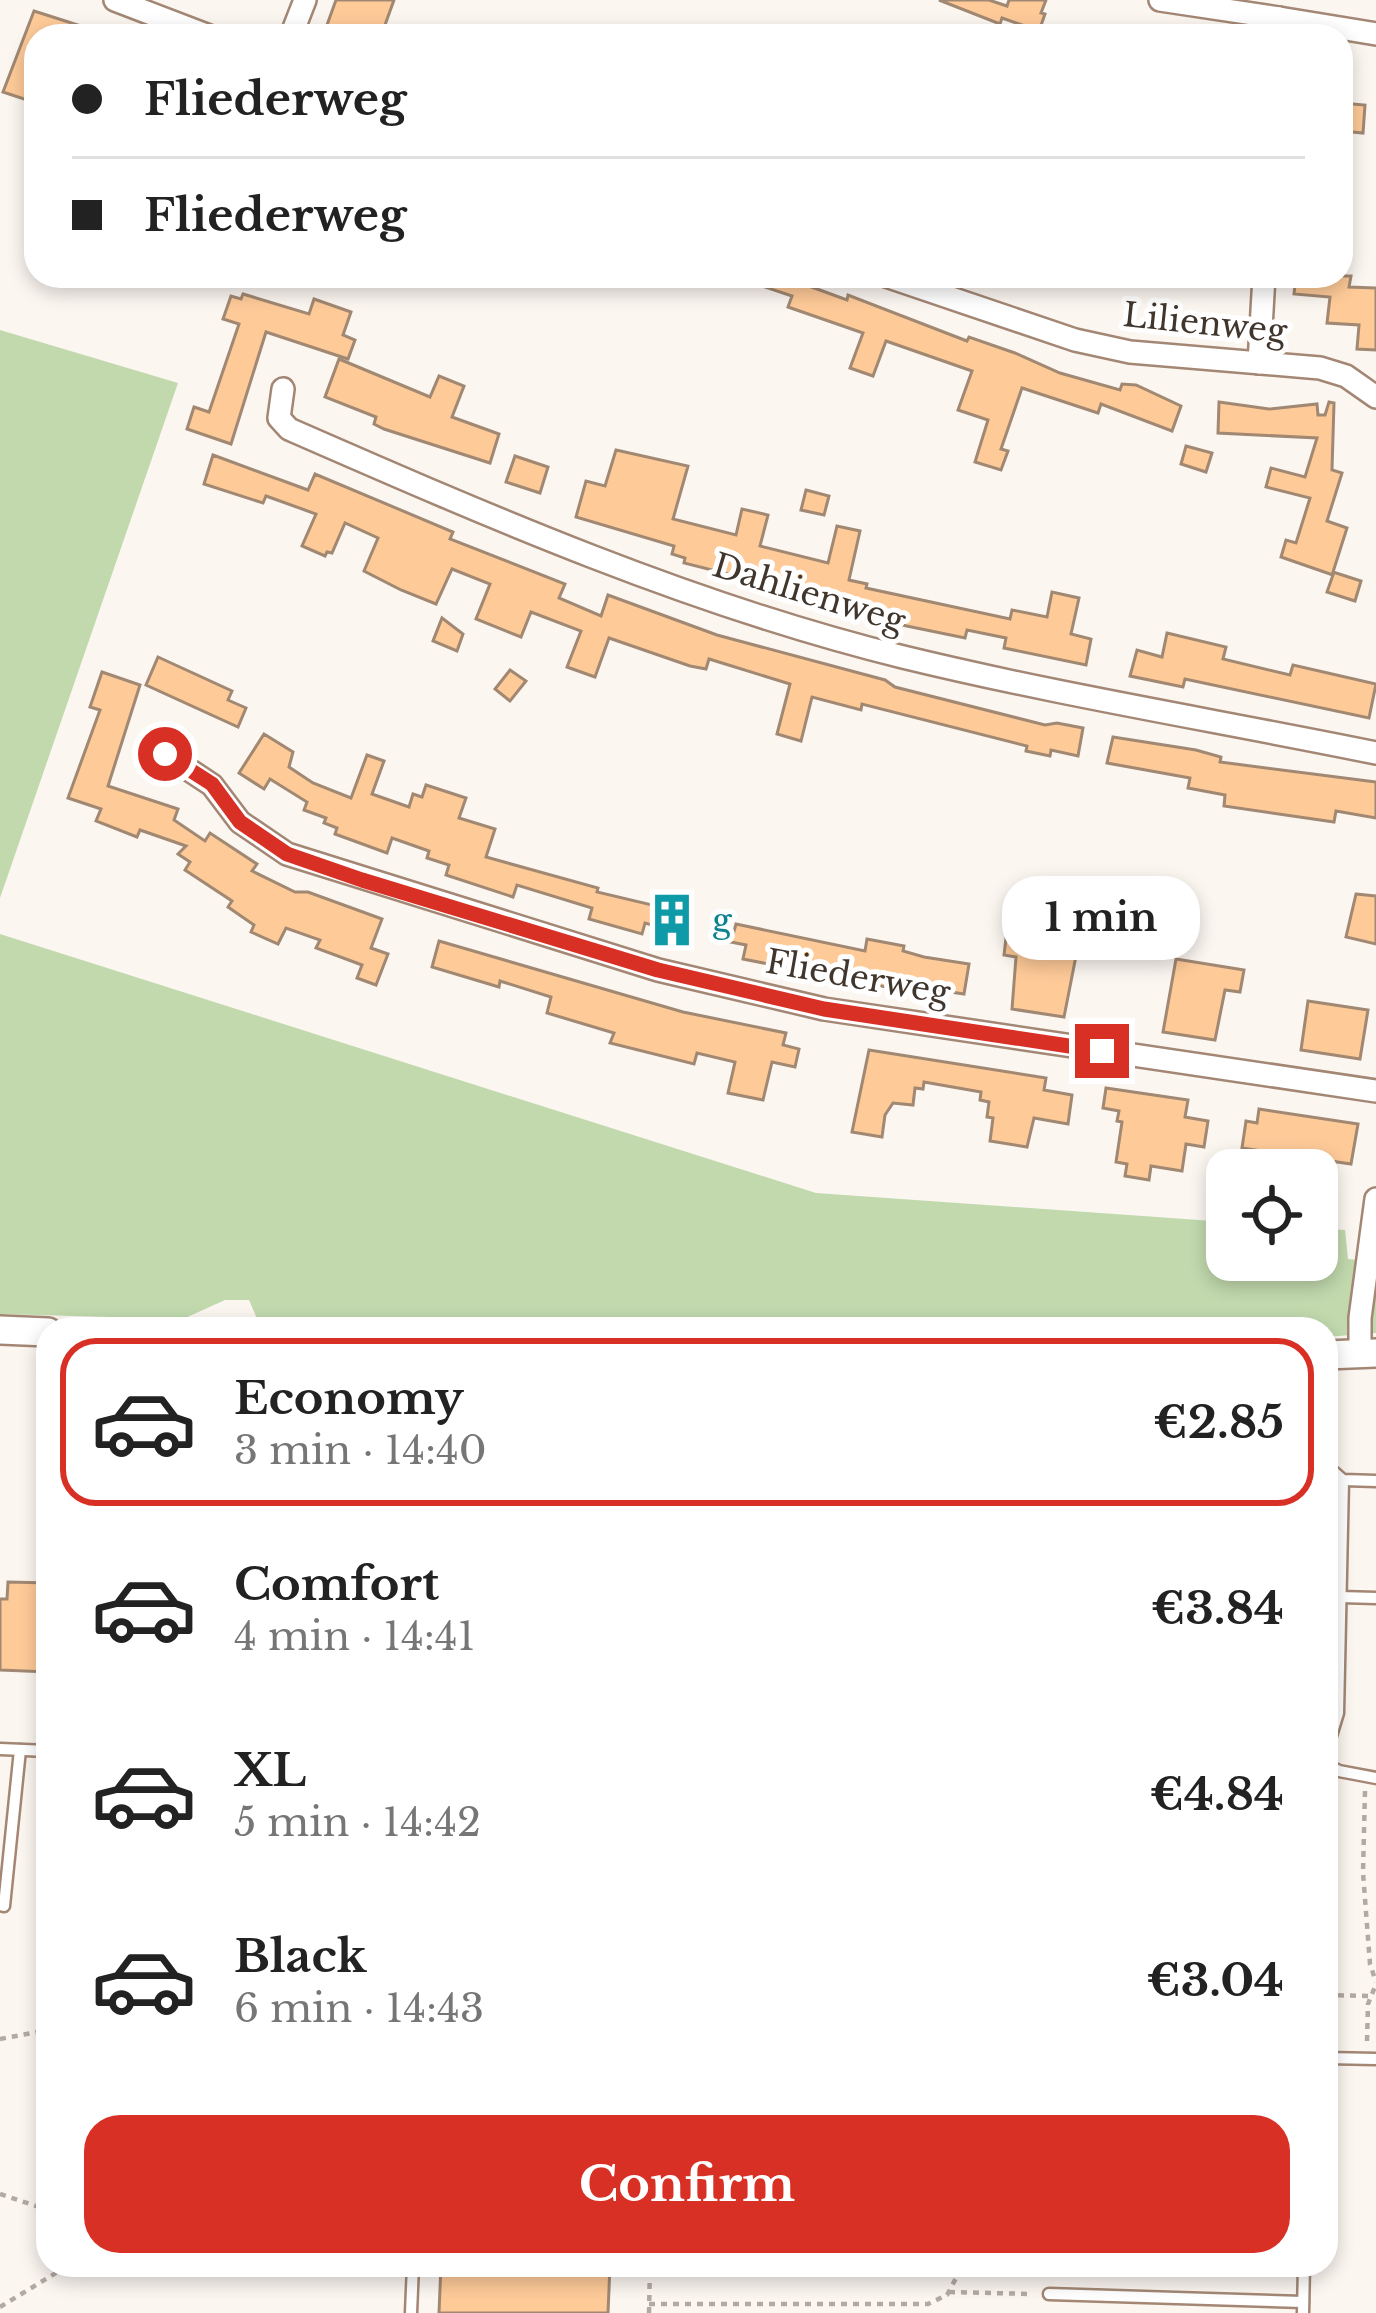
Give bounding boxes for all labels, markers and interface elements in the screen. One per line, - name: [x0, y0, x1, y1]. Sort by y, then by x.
- text: Fliederweg: [144, 71, 407, 127]
- text: Fliederweg: [144, 187, 407, 243]
- street label: Lilienweg: [1121, 294, 1290, 352]
- street label: Dahlienweg: [708, 544, 911, 642]
- route start: [138, 727, 192, 781]
- callout: 1 min: [1003, 877, 1201, 961]
- building icon: g: [643, 891, 701, 949]
- text: 1 min: [1045, 893, 1157, 942]
- place label: g: [712, 900, 733, 941]
- street label: Fliederweg: [763, 941, 954, 1014]
- route end: [1075, 1024, 1129, 1078]
- map controls: [1206, 1149, 1338, 1281]
- button: locate: [1206, 1149, 1338, 1281]
- icon: car: [90, 1368, 198, 1476]
- text: Economy: [234, 1370, 464, 1426]
- text: €2.85: [1153, 1394, 1284, 1450]
- text: 3 min · 14:40: [234, 1426, 487, 1475]
- icon: car: [90, 1554, 198, 1662]
- text: Comfort: [234, 1556, 439, 1612]
- text: €3.84: [1151, 1580, 1284, 1636]
- text: 4 min · 14:41: [234, 1612, 475, 1661]
- icon: car: [90, 1740, 198, 1848]
- text: XL: [234, 1742, 306, 1798]
- text: €4.84: [1150, 1766, 1284, 1822]
- text: 5 min · 14:42: [234, 1798, 481, 1847]
- icon: car: [90, 1926, 198, 2034]
- text: Black: [234, 1928, 367, 1984]
- text: €3.04: [1146, 1952, 1284, 2008]
- text: 6 min · 14:43: [234, 1984, 484, 2033]
- button: Confirm: [84, 2115, 1290, 2253]

